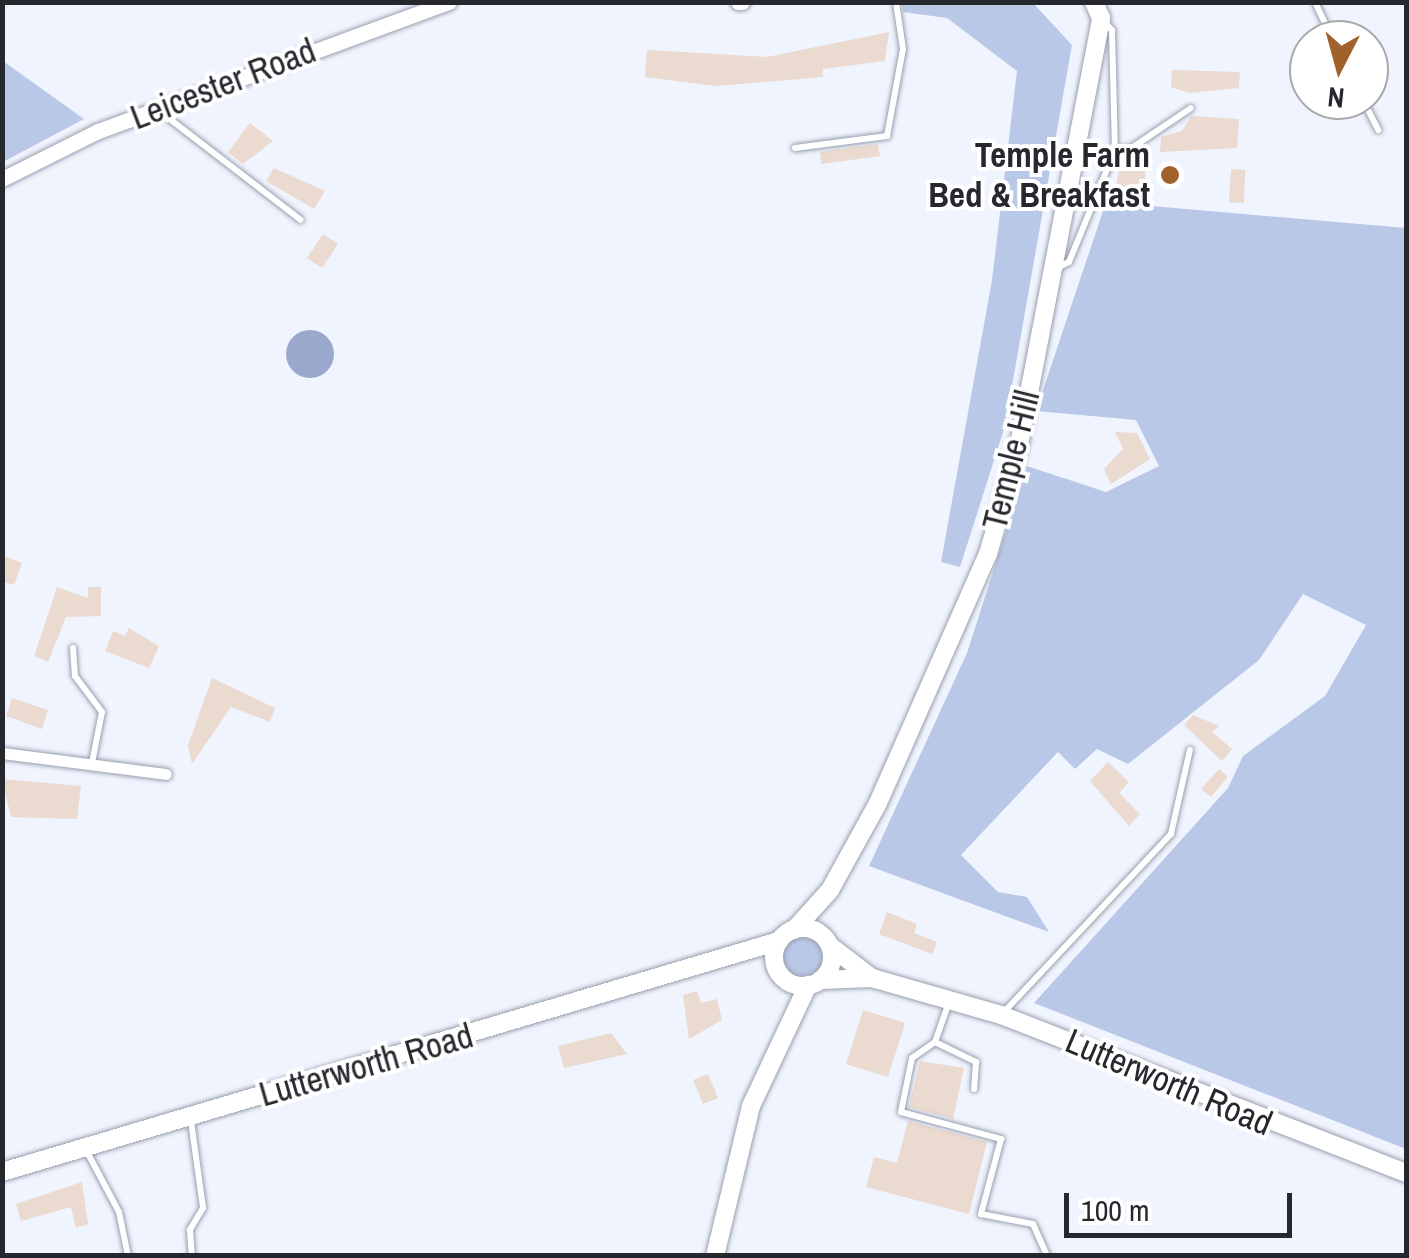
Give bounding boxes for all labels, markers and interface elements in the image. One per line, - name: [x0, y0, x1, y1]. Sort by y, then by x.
- north arrow: [1289, 20, 1389, 120]
- street label: Leicester Road: [125, 30, 321, 138]
- text: N: [1326, 78, 1346, 118]
- place label: Temple Farm Bed & Breakfast: [928, 134, 1150, 216]
- marker: Temple Farm Bed & Breakfast: [1159, 164, 1181, 186]
- street label: Temple Hill: [973, 386, 1049, 534]
- street label: Lutterworth Road: [254, 1014, 478, 1116]
- street label: Lutterworth Road: [1059, 1020, 1279, 1144]
- scale bar: [1069, 1173, 1296, 1235]
- text: 100 m: [1081, 1190, 1149, 1230]

